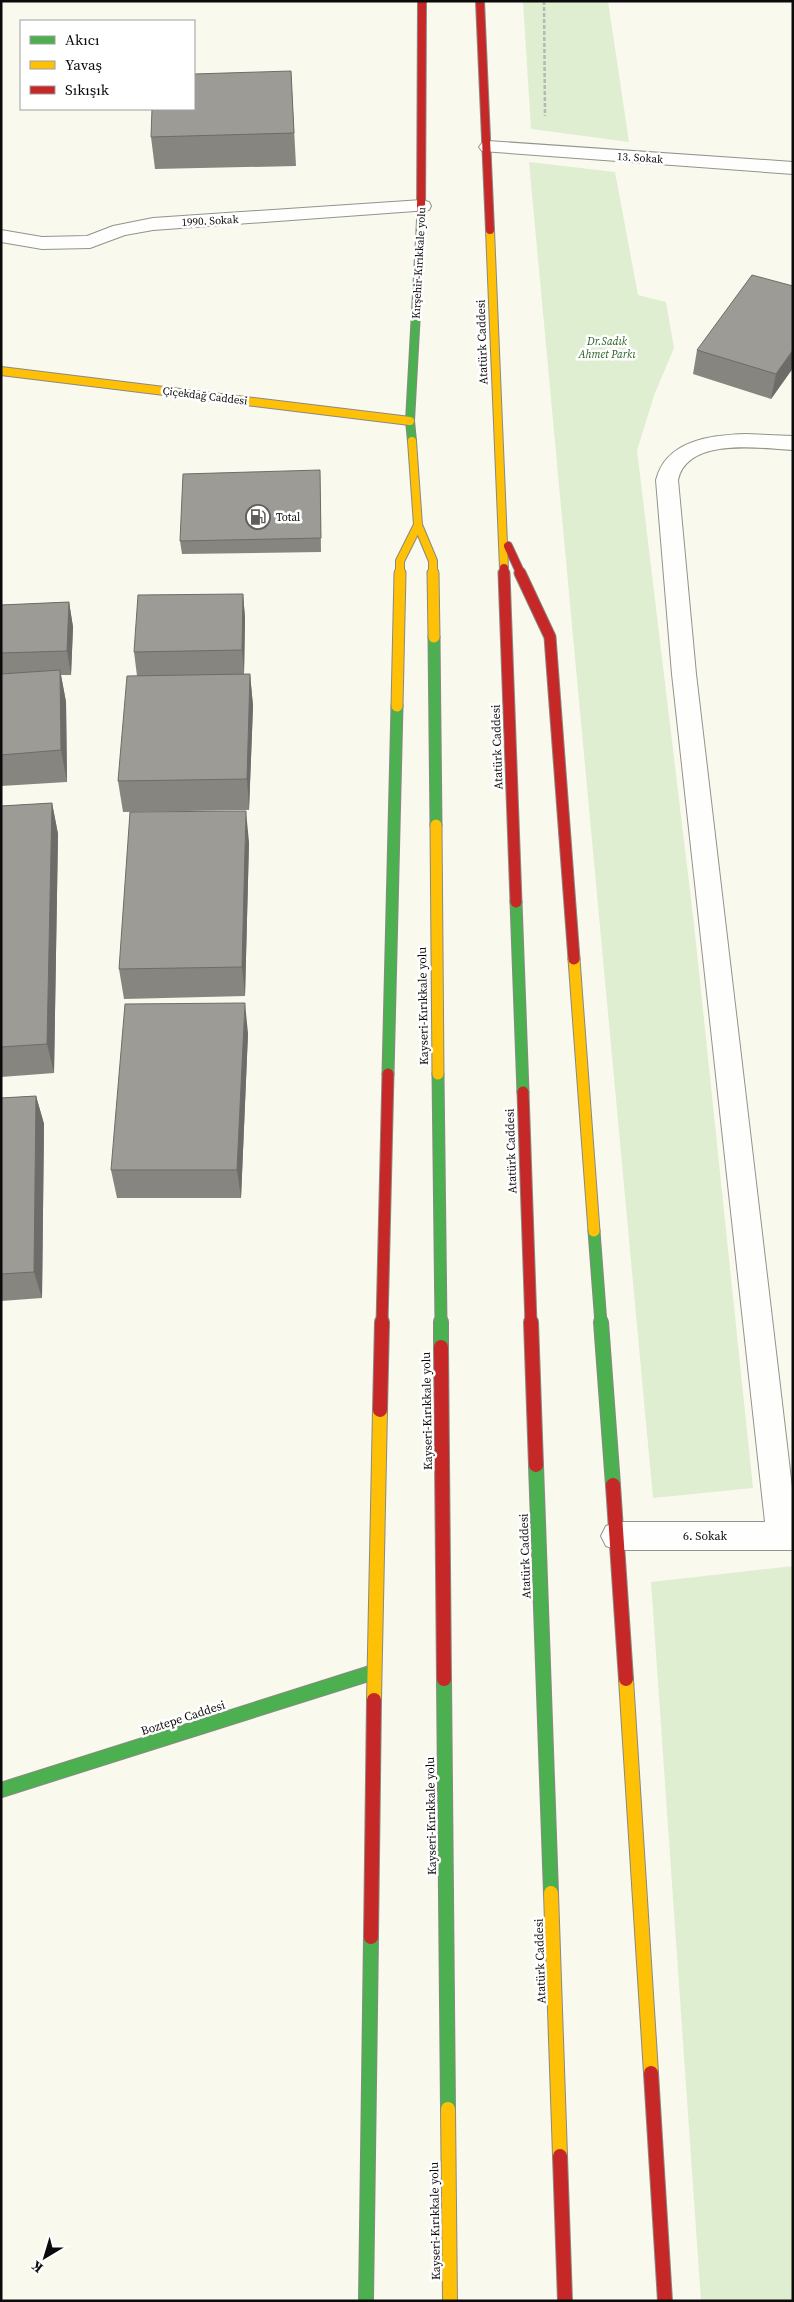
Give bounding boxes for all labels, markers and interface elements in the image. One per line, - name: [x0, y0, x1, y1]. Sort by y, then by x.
- legend: [20, 20, 195, 110]
- text: Akıcı: [65, 29, 99, 50]
- text: Yavaş: [65, 54, 102, 75]
- text: Sıkışık: [65, 79, 110, 100]
- street label: 13. Sokak: [617, 149, 664, 167]
- street label: Kırşehir-Kırıkkale yolu: [409, 206, 429, 319]
- street label: 1990. Sokak: [181, 212, 240, 230]
- street label: Atatürk Caddesi: [473, 299, 491, 385]
- park label: Dr.Sadık Ahmet Parkı: [577, 334, 636, 362]
- street label: Çiçekdağ Caddesi: [162, 383, 248, 409]
- fuel station icon: Total: [245, 504, 271, 530]
- place label: Total: [276, 510, 300, 525]
- street label: Atatürk Caddesi: [488, 704, 506, 790]
- street label: Kayseri-Kırıkkale yolu: [414, 947, 432, 1065]
- street label: Atatürk Caddesi: [502, 1108, 520, 1194]
- street label: Kayseri-Kırıkkale yolu: [418, 1352, 436, 1470]
- street label: Atatürk Caddesi: [516, 1513, 534, 1599]
- street label: 6. Sokak: [683, 1528, 728, 1544]
- street label: Boztepe Caddesi: [139, 1697, 228, 1739]
- street label: Kayseri-Kırıkkale yolu: [422, 1757, 440, 1875]
- street label: Atatürk Caddesi: [531, 1918, 549, 2004]
- street label: Kayseri-Kırıkkale yolu: [426, 2162, 444, 2280]
- north arrow: [20, 2232, 70, 2282]
- text: K: [27, 2256, 47, 2278]

